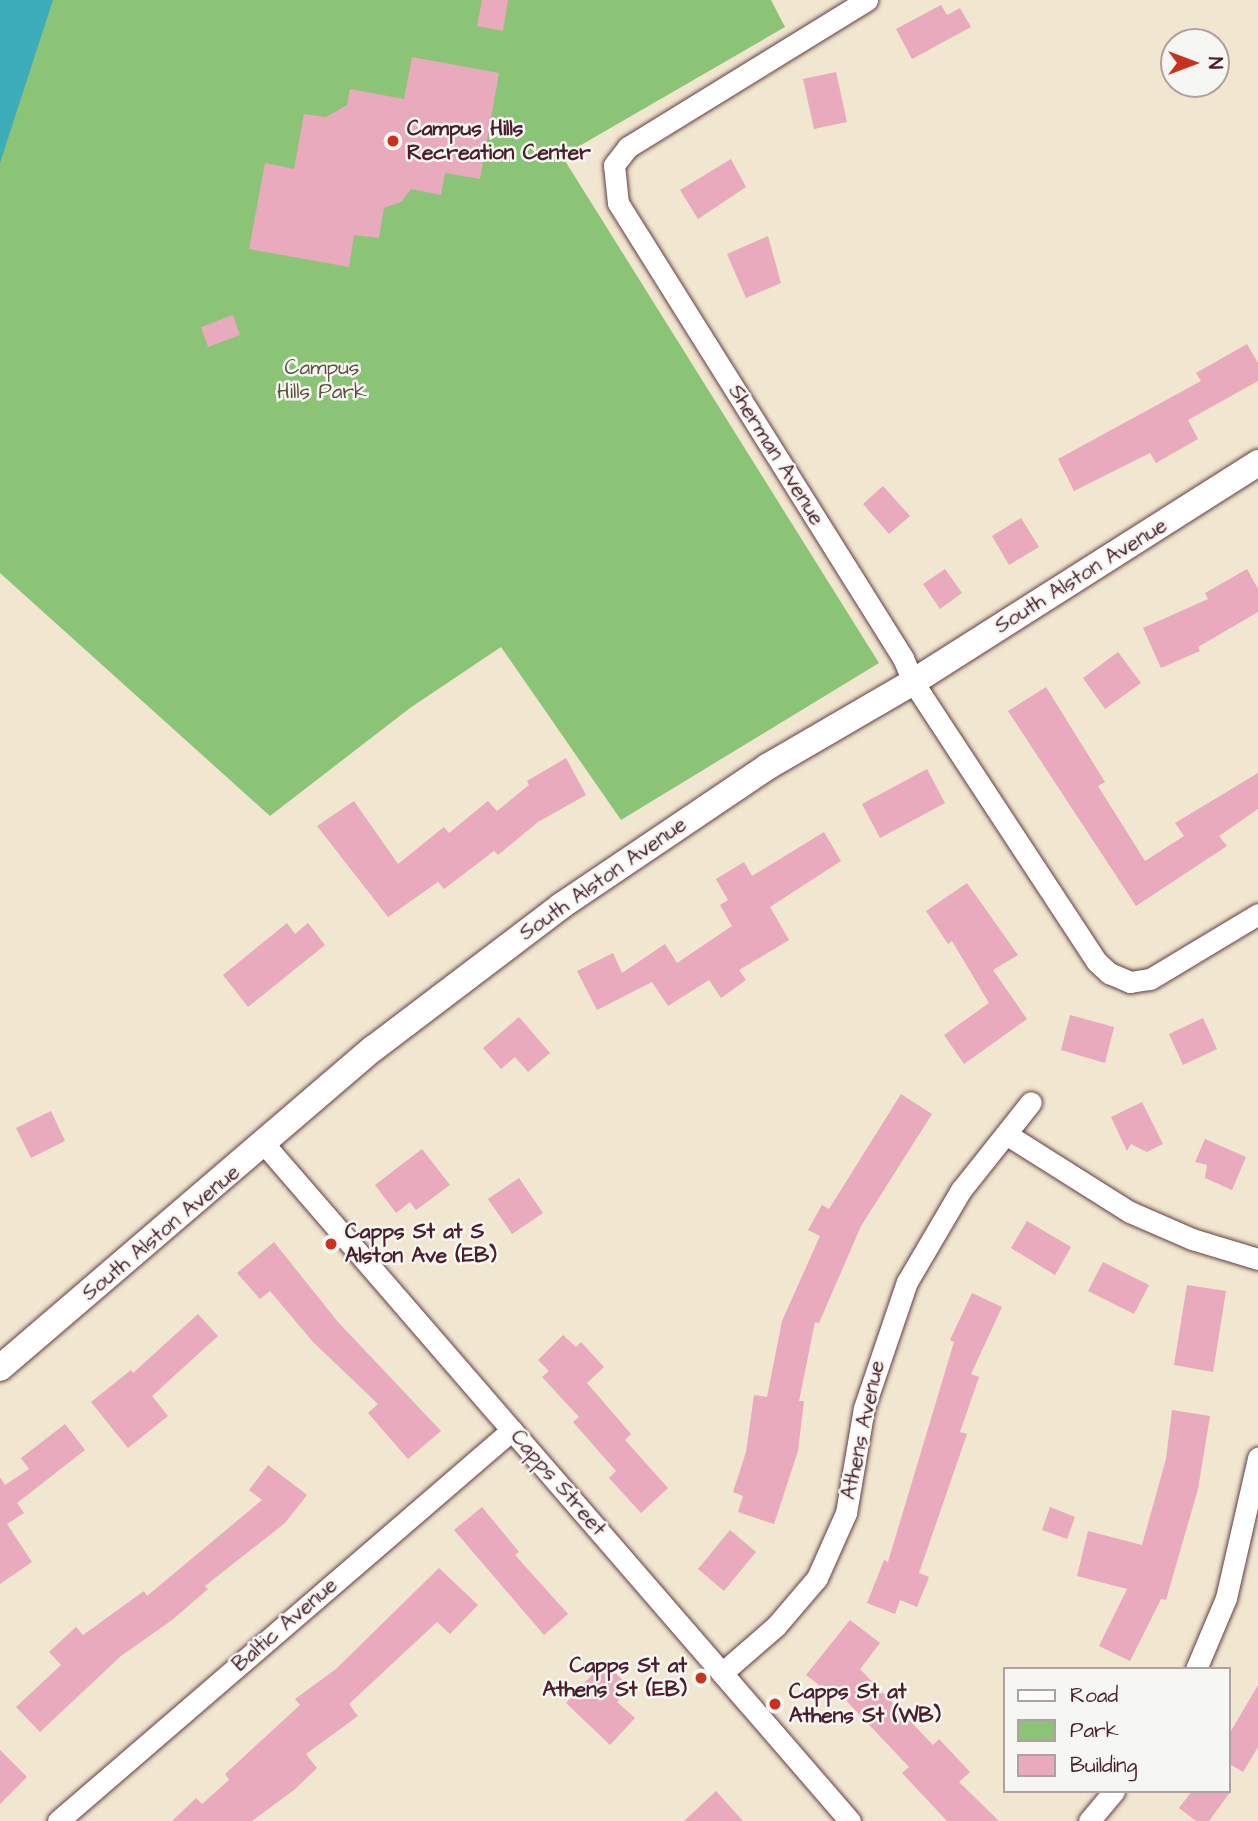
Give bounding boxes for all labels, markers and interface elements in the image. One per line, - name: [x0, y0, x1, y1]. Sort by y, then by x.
- north arrow: [1160, 28, 1230, 98]
- text: N: [1201, 57, 1228, 69]
- place label: Campus Hills Recreation Center: [407, 116, 591, 166]
- marker: Campus Hills Recreation Center: [385, 133, 401, 149]
- park label: Campus Hills Park: [277, 355, 367, 405]
- street label: Sherman Avenue: [723, 380, 829, 530]
- street label: South Alston Avenue: [990, 513, 1172, 639]
- street label: South Alston Avenue: [515, 812, 691, 946]
- street label: South Alston Avenue: [77, 1160, 245, 1306]
- place label: Capps St at S Alston Ave (EB): [345, 1219, 497, 1269]
- marker: Capps St at S Alston Ave (EB): [323, 1236, 339, 1252]
- street label: Athens Avenue: [836, 1358, 890, 1502]
- street label: Capps Street: [505, 1425, 611, 1541]
- street label: Baltic Avenue: [227, 1573, 343, 1677]
- place label: Capps St at Athens St (EB): [542, 1653, 687, 1703]
- legend: [1002, 1667, 1230, 1793]
- marker: Capps St at Athens St (EB): [693, 1670, 709, 1686]
- place label: Capps St at Athens St (WB): [789, 1679, 941, 1729]
- text: Road: [1070, 1681, 1118, 1710]
- marker: Capps St at Athens St (WB): [767, 1696, 783, 1712]
- text: Park: [1070, 1716, 1119, 1745]
- text: Building: [1070, 1751, 1137, 1780]

